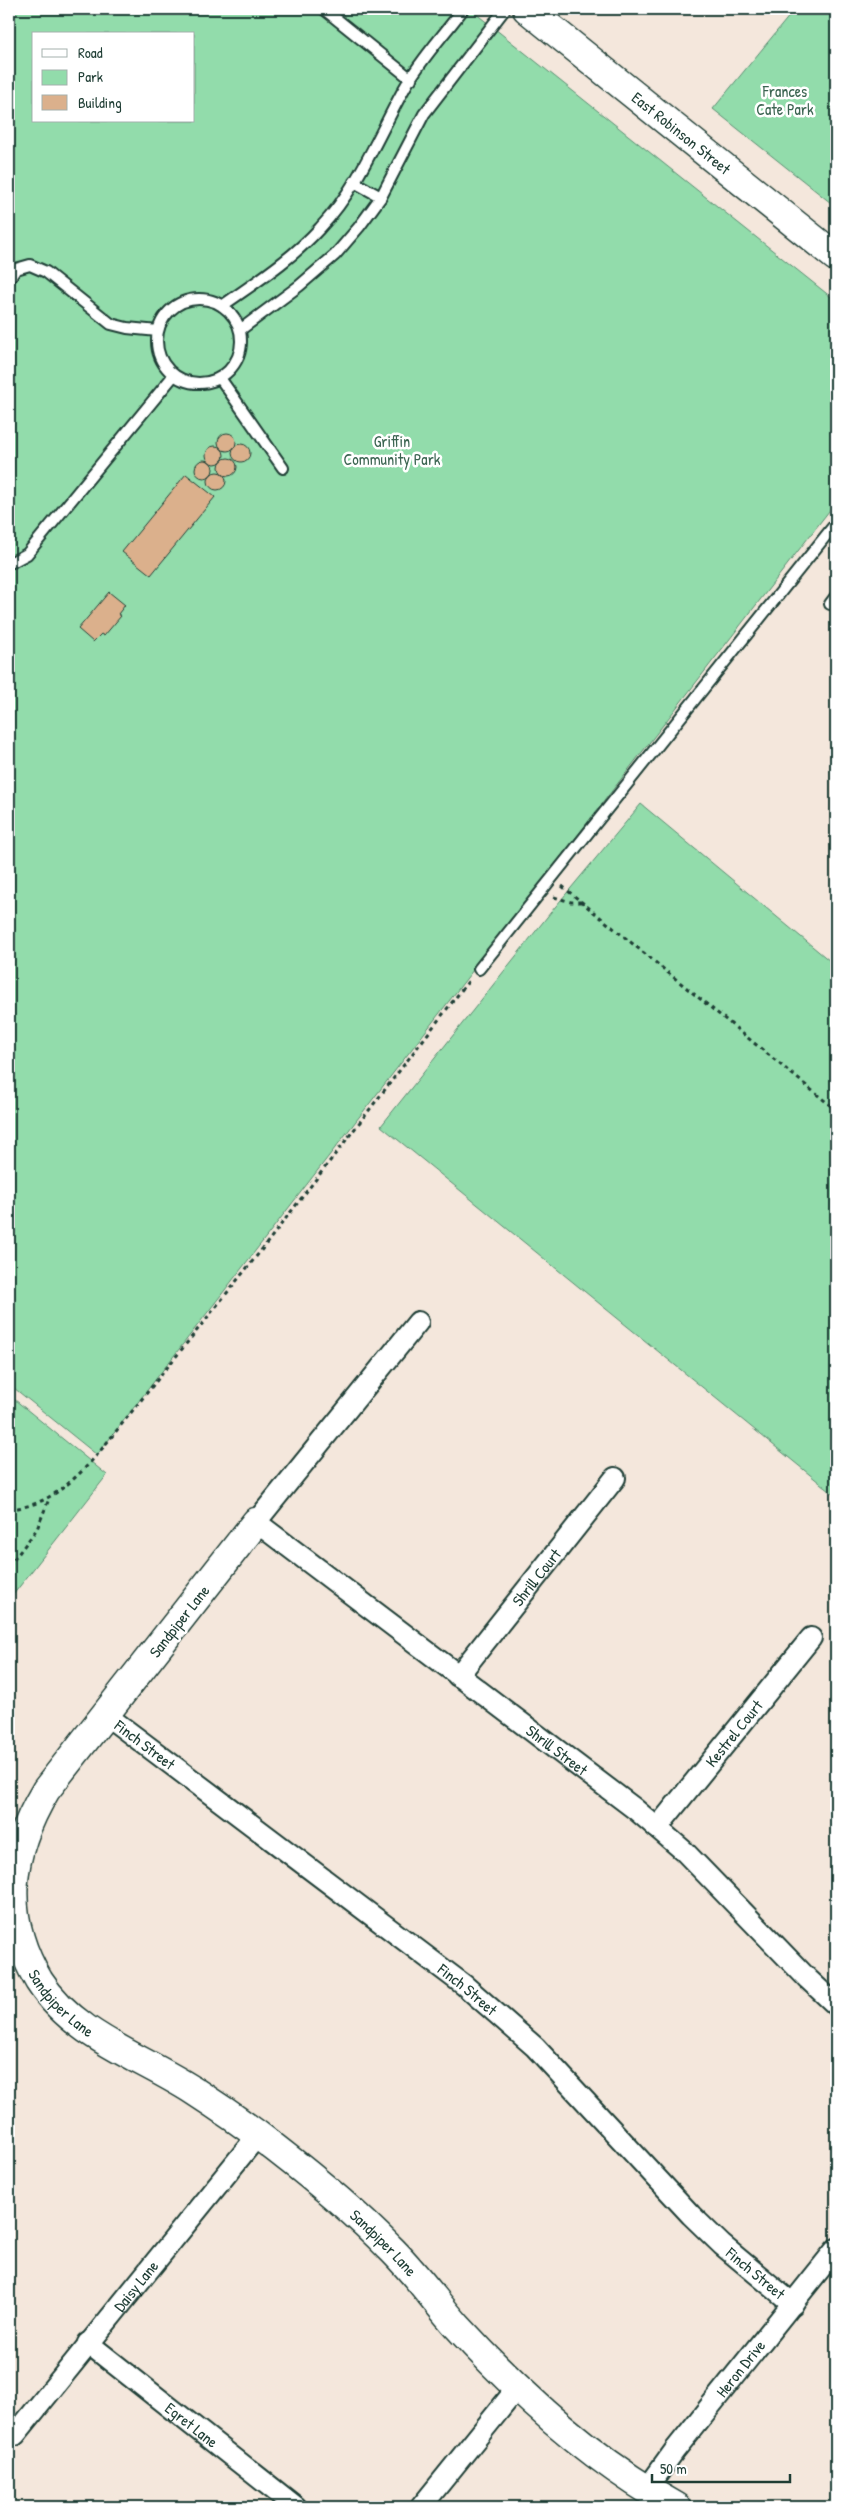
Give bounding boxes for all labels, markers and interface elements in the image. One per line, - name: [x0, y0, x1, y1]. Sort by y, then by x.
- legend: [32, 32, 195, 122]
- text: Road: [78, 42, 103, 63]
- text: Park: [78, 66, 103, 87]
- park label: Frances Cate Park: [756, 80, 814, 120]
- street label: East Robinson Street: [627, 87, 736, 180]
- text: Building: [78, 92, 122, 113]
- park label: Griffin Community Park: [344, 430, 441, 470]
- street label: Shrill Court: [507, 1544, 566, 1611]
- street label: Sandpiper Lane: [144, 1580, 215, 1662]
- street label: Kestrel Court: [700, 1695, 768, 1771]
- street label: Finch Street: [109, 1714, 180, 1775]
- street label: Shrill Street: [522, 1720, 593, 1781]
- street label: Finch Street: [433, 1958, 502, 2021]
- street label: Sandpiper Lane: [23, 1965, 99, 2042]
- street label: Sandpiper Lane: [345, 2204, 422, 2281]
- street label: Finch Street: [721, 2241, 790, 2304]
- street label: Daisy Lane: [108, 2255, 164, 2316]
- street label: Heron Drive: [711, 2335, 770, 2402]
- street label: Egret Lane: [161, 2397, 223, 2453]
- scale bar: [652, 2451, 790, 2483]
- text: 50 m: [660, 2458, 687, 2479]

